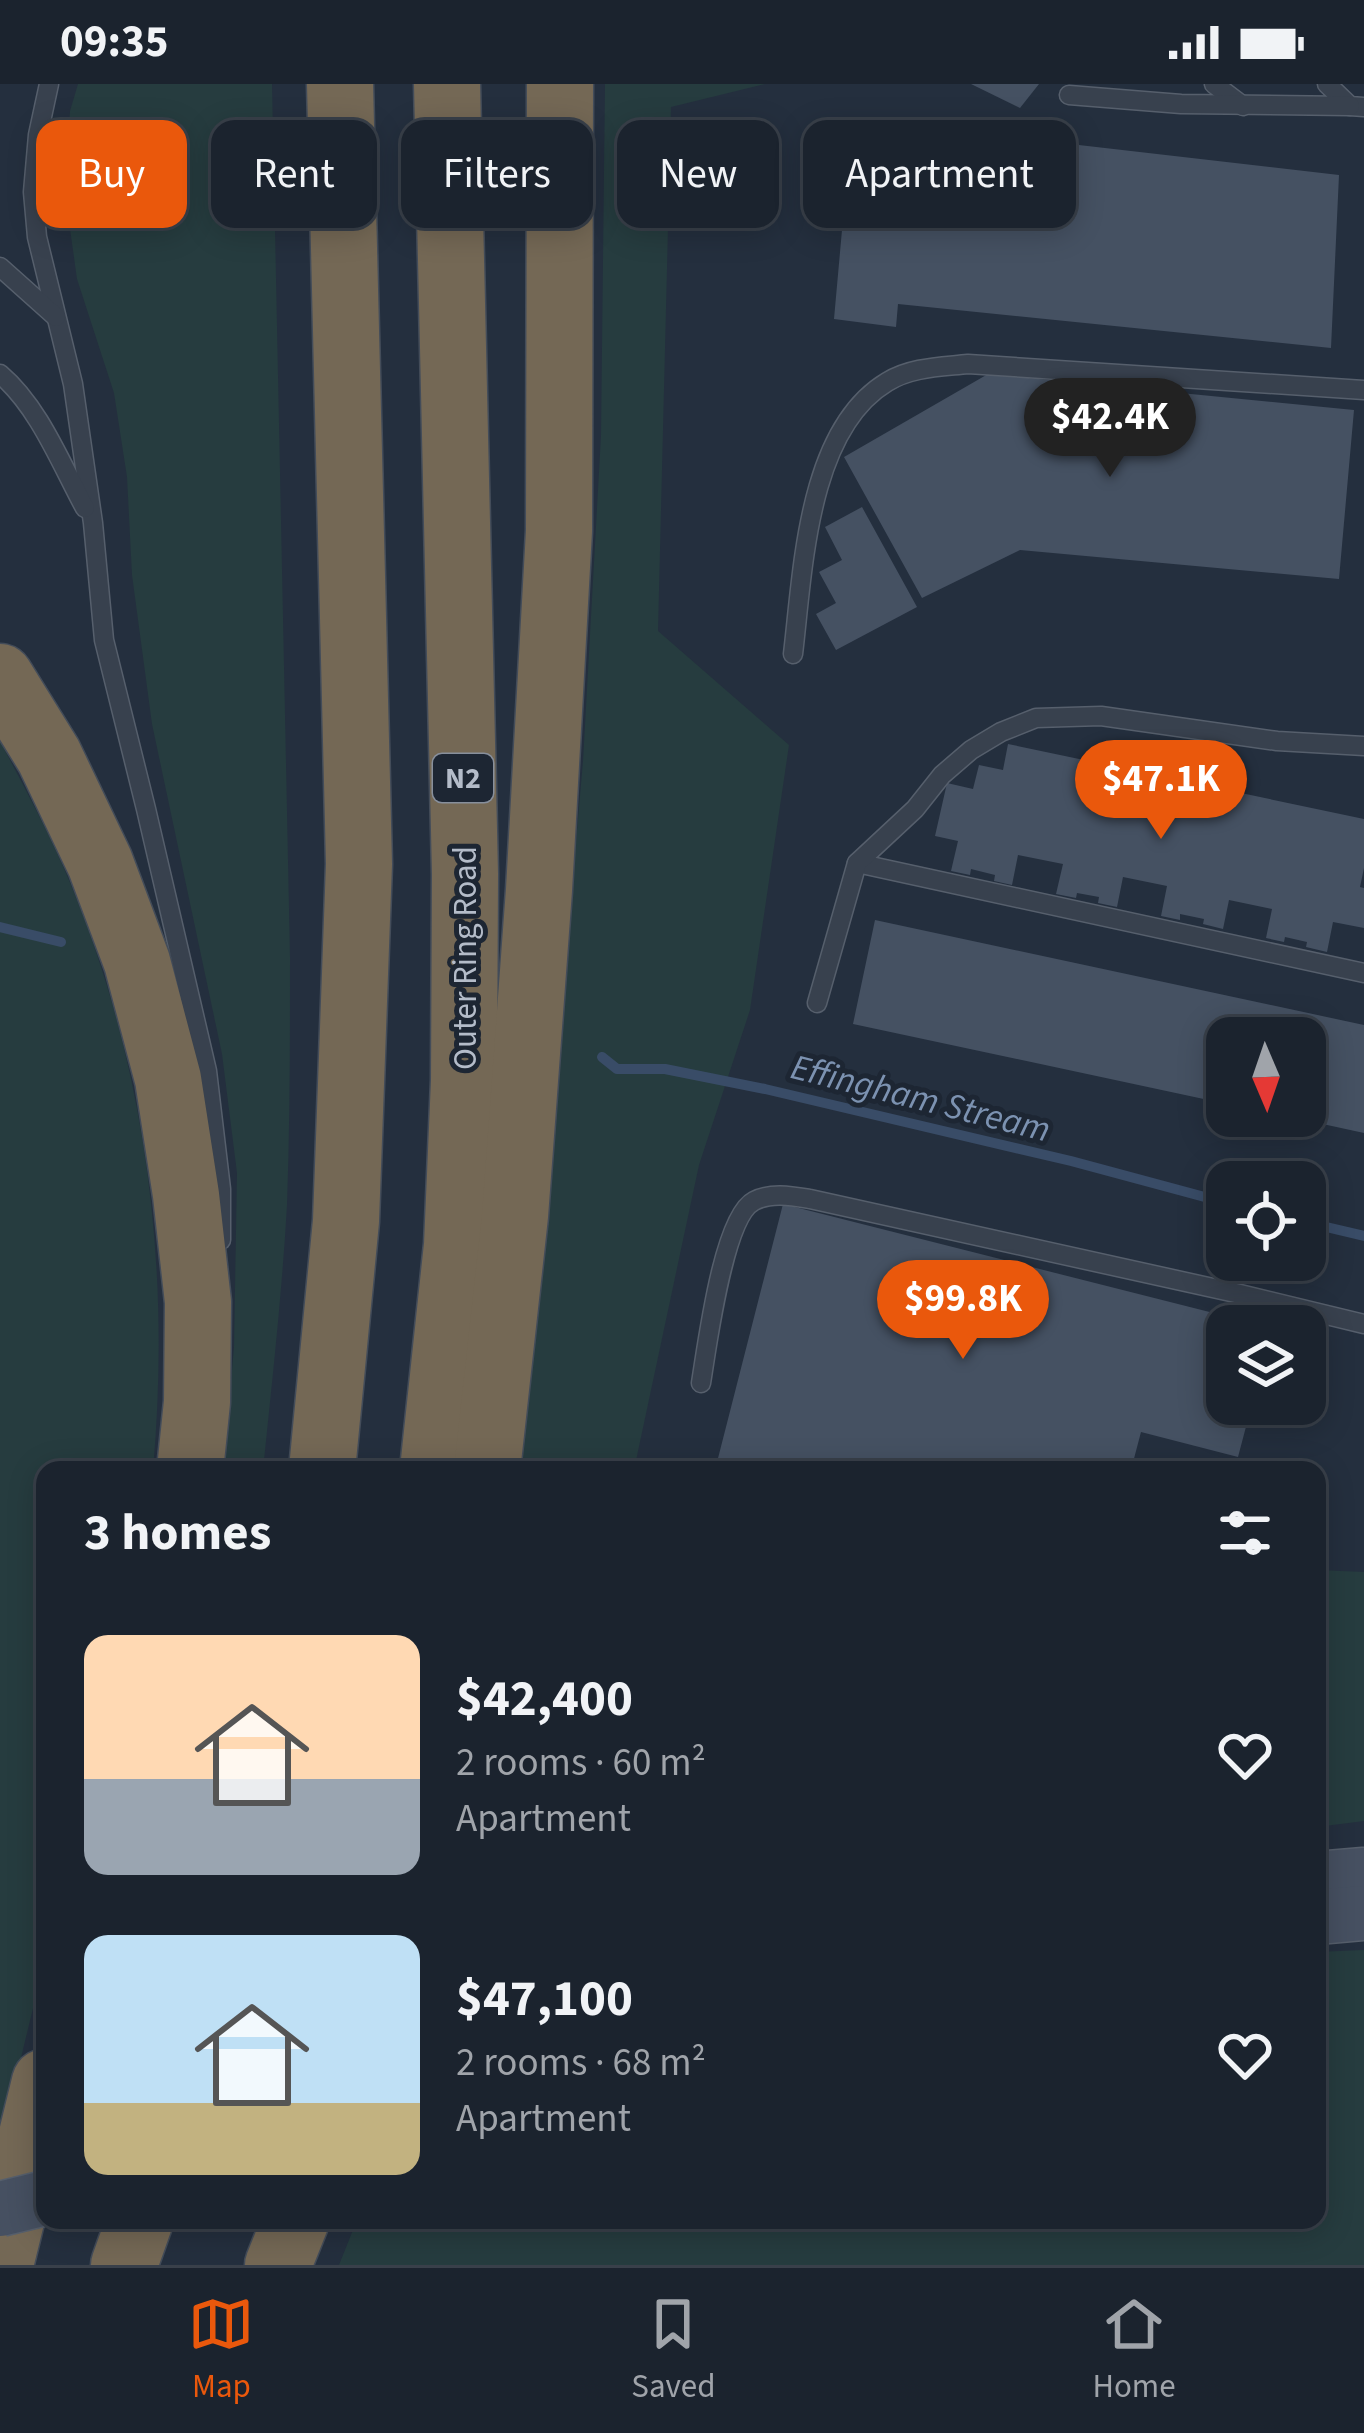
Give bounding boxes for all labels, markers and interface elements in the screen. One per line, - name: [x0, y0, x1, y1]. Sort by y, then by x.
- text: 09:35: [60, 10, 169, 74]
- chip: Buy: [36, 120, 187, 228]
- chip: Rent: [211, 120, 377, 228]
- chip: Filters: [401, 120, 593, 228]
- chip: New: [617, 120, 779, 228]
- chip: Apartment: [803, 120, 1076, 228]
- pin: $42.4K: [1012, 378, 1208, 480]
- text: $42.4K: [1051, 389, 1169, 445]
- pin: $47.1K: [1063, 740, 1259, 842]
- text: $47.1K: [1102, 751, 1220, 807]
- road number: N2: [433, 754, 493, 802]
- street label: Outer Ring Road: [442, 846, 489, 1070]
- north arrow: [1206, 1017, 1326, 1137]
- map controls: [1206, 1017, 1326, 1425]
- water label: Effingham Stream: [786, 1042, 1056, 1155]
- button: locate: [1206, 1161, 1326, 1281]
- pin: $99.8K: [865, 1260, 1061, 1362]
- text: $99.8K: [904, 1271, 1022, 1327]
- button: layers: [1206, 1305, 1326, 1425]
- text: 3 homes: [84, 1497, 271, 1569]
- icon: filters: [1212, 1500, 1278, 1566]
- text: $42,400: [456, 1663, 633, 1735]
- icon: home: [180, 1683, 324, 1827]
- icon: heart: [1212, 1722, 1278, 1788]
- text: 2 rooms · 60 m²: [456, 1735, 706, 1791]
- text: Apartment: [456, 1791, 631, 1847]
- text: $47,100: [456, 1963, 633, 2035]
- icon: home: [180, 1983, 324, 2127]
- icon: heart: [1212, 2022, 1278, 2088]
- text: 2 rooms · 68 m²: [456, 2035, 706, 2091]
- text: Apartment: [456, 2091, 631, 2147]
- tab: Map: [188, 2291, 254, 2410]
- tab: Saved: [631, 2291, 716, 2410]
- tab: Home: [1092, 2291, 1176, 2410]

